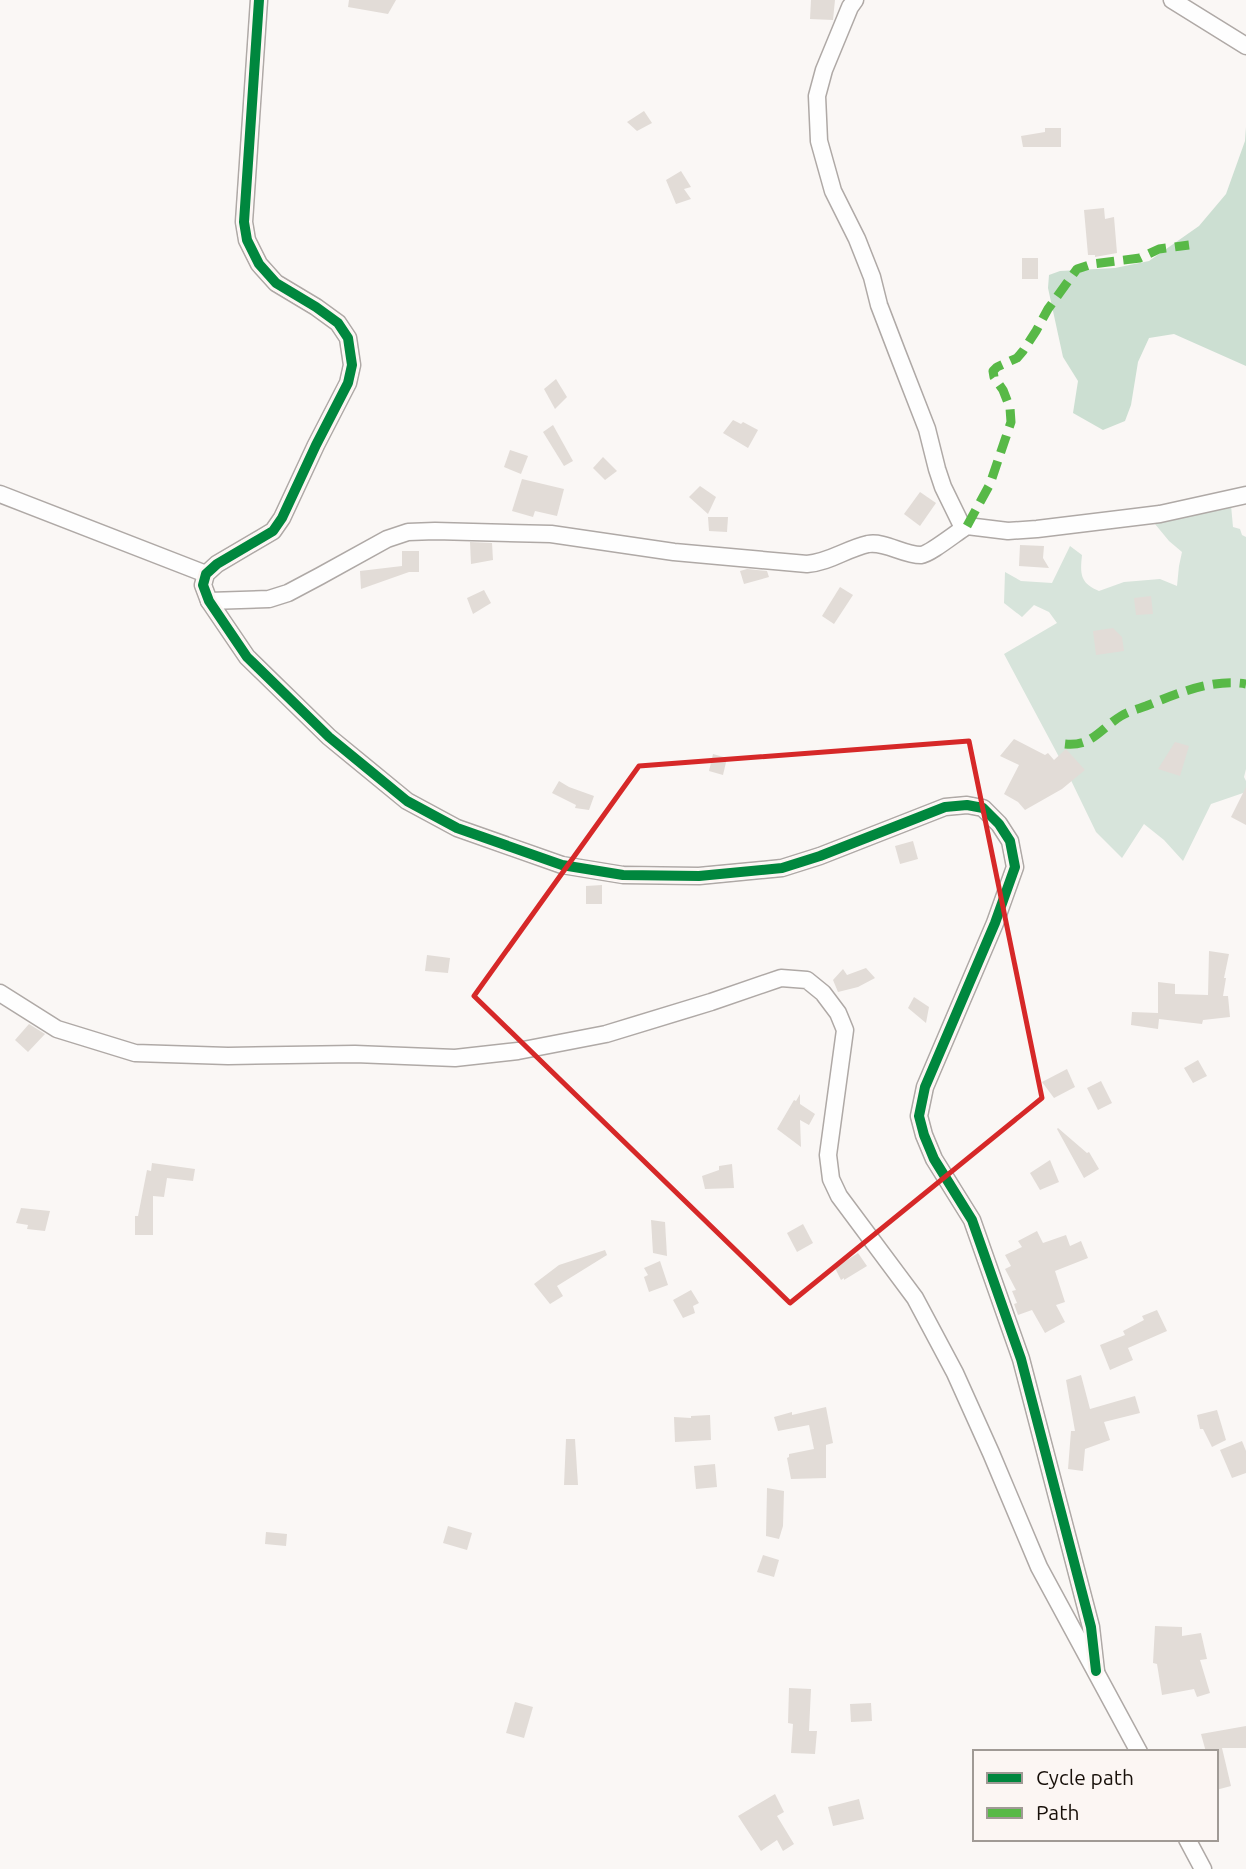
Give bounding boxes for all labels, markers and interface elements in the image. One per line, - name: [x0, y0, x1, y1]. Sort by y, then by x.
- legend: [973, 1750, 1218, 1841]
- text: Cycle path: [1036, 1765, 1134, 1789]
- text: Path: [1036, 1800, 1079, 1824]

